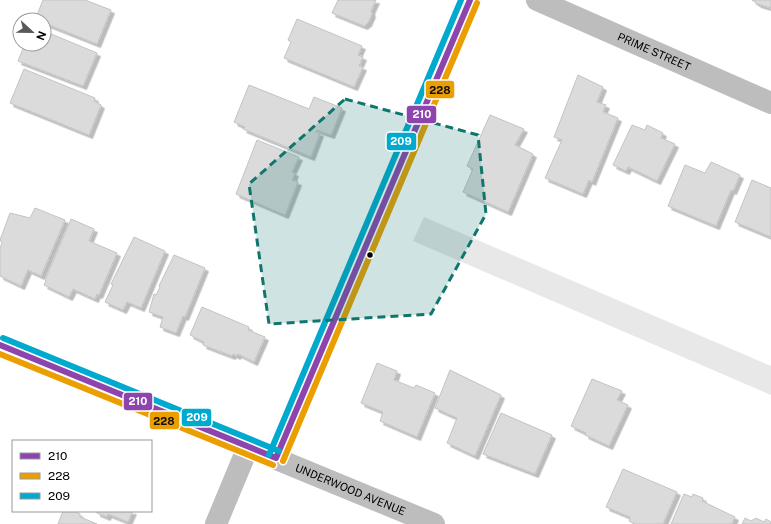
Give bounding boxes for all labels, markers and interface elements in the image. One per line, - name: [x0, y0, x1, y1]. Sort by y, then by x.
- north arrow: [12, 12, 52, 52]
- text: N: [34, 30, 48, 42]
- street label: PRIME STREET: [616, 30, 693, 73]
- line badge: 228: [425, 80, 455, 99]
- text: 228: [429, 84, 451, 96]
- line badge: 210: [406, 105, 437, 124]
- text: 210: [413, 108, 431, 120]
- line badge: 209: [386, 132, 417, 151]
- text: 209: [390, 135, 412, 147]
- unlabelled marker: [365, 250, 375, 260]
- line badge: 210: [123, 392, 153, 411]
- text: 210: [129, 395, 147, 407]
- line badge: 209: [181, 408, 212, 427]
- line badge: 228: [149, 411, 180, 430]
- text: 209: [186, 411, 208, 423]
- text: 228: [153, 415, 175, 427]
- legend: [12, 440, 152, 512]
- text: 210: [48, 449, 67, 463]
- street label: UNDERWOOD AVENUE: [293, 461, 407, 518]
- text: 228: [48, 469, 70, 483]
- text: 209: [48, 489, 70, 503]

